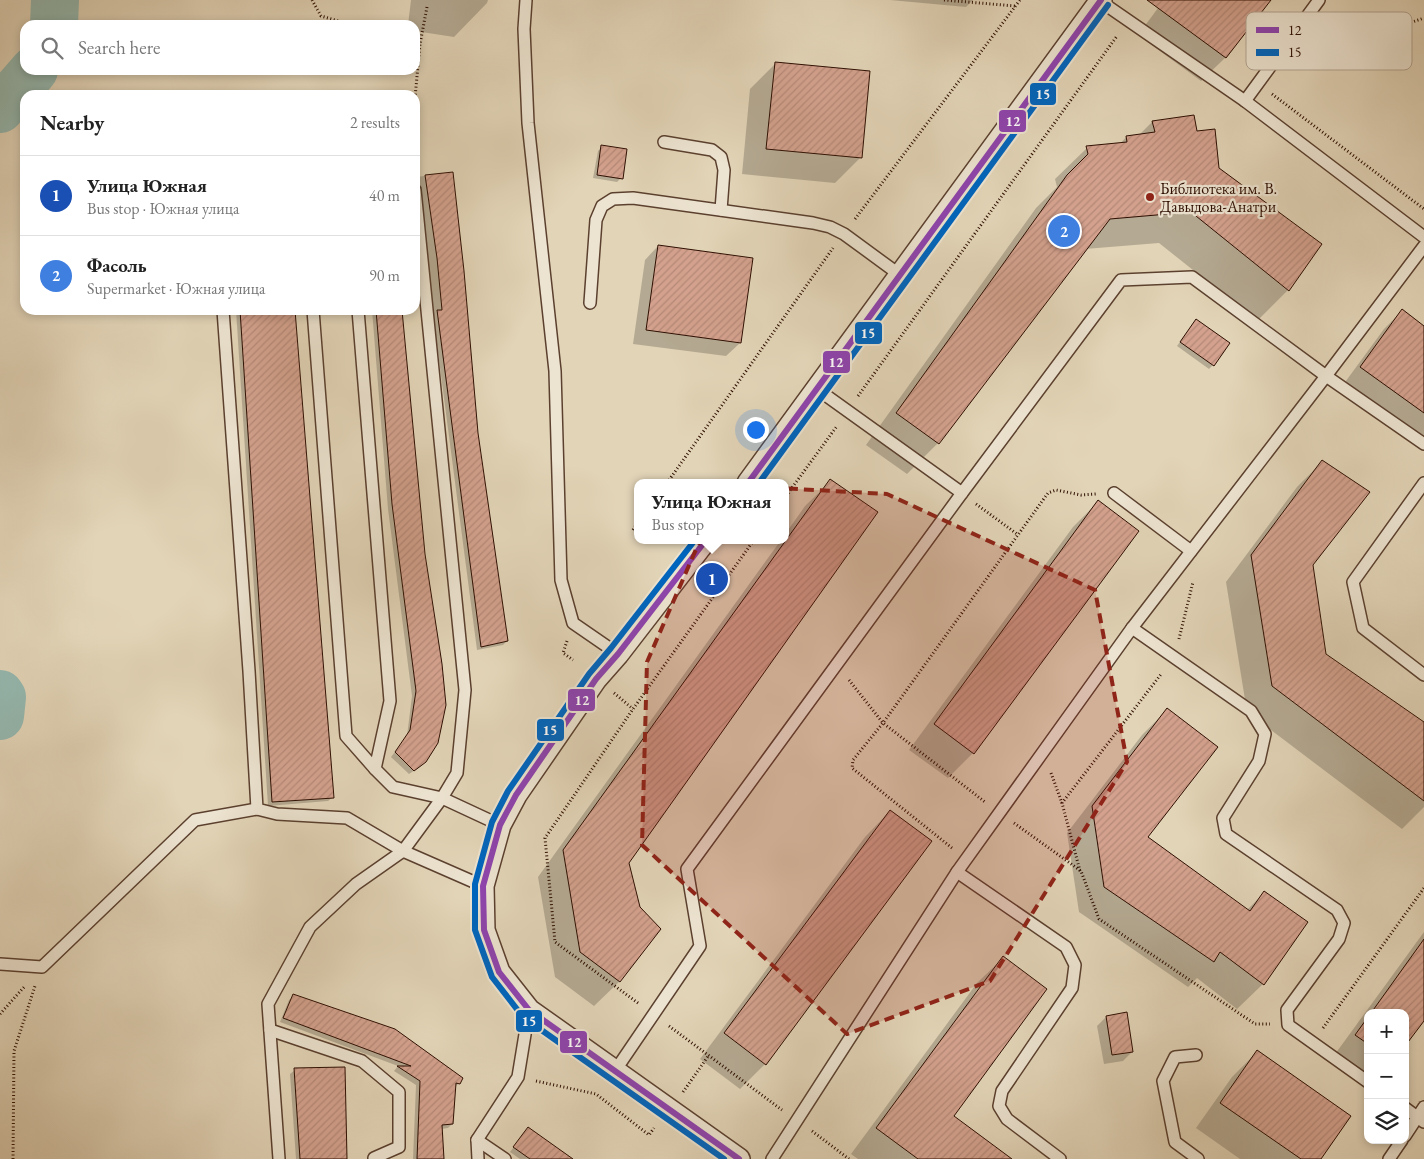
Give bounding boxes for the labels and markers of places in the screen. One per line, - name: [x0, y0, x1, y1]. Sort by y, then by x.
- place label: Библиотека им. В. Давыдова-Анатри: [1160, 178, 1277, 217]
- marker: Библиотека им. В. Давыдова-Анатри: [1144, 191, 1156, 203]
- pin: 2: [1048, 212, 1080, 250]
- pin: 1: [696, 560, 728, 598]

